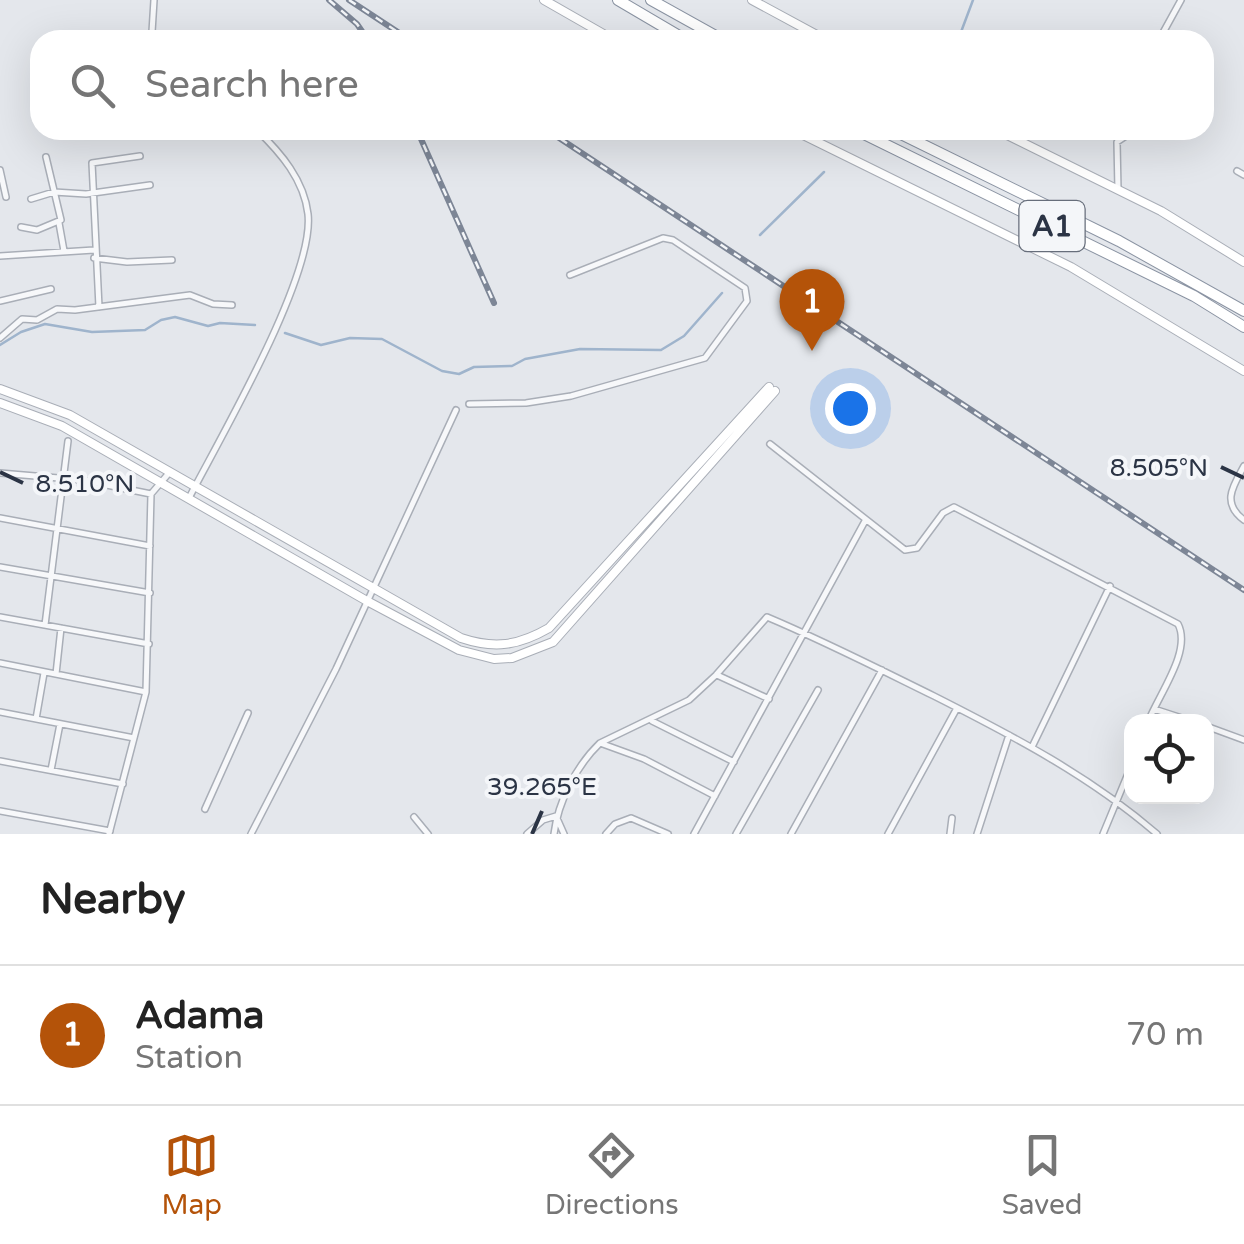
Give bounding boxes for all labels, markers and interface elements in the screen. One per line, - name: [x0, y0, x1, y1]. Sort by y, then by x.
- search box: [30, 30, 1214, 140]
- icon: search: [65, 58, 120, 113]
- text: Search here: [145, 62, 359, 108]
- road number: A1: [1020, 201, 1084, 251]
- pin: 1: [780, 268, 844, 351]
- your location: [825, 383, 876, 434]
- text: 8.505°N: [1110, 453, 1208, 483]
- text: 8.510°N: [36, 469, 134, 499]
- map controls: [1124, 714, 1214, 804]
- button: locate: [1124, 714, 1214, 804]
- text: 39.265°E: [487, 772, 597, 802]
- text: Nearby: [40, 874, 185, 925]
- text: Adama: [135, 993, 264, 1039]
- text: 1: [62, 1016, 83, 1054]
- text: 70 m: [1126, 1016, 1204, 1054]
- text: Station: [135, 1039, 243, 1077]
- tab: Map: [161, 1128, 222, 1222]
- tab: Directions: [545, 1128, 679, 1222]
- tab: Saved: [1002, 1128, 1083, 1222]

